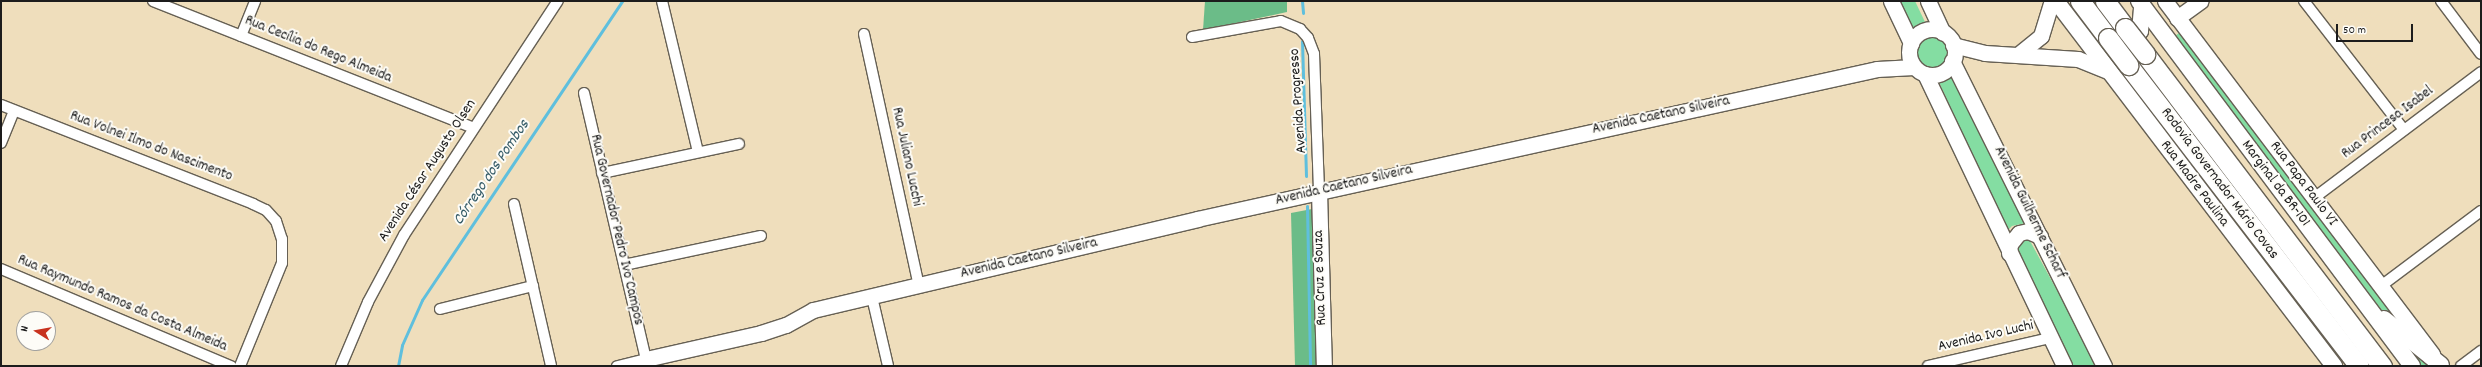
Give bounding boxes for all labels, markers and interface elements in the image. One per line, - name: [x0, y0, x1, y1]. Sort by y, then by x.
- street label: Rua Cecília do Rego Almeida: [242, 12, 394, 88]
- scale bar: [2338, 16, 2415, 42]
- text: 50 m: [2343, 22, 2366, 39]
- street label: Avenida Progresso: [1286, 48, 1312, 154]
- street label: Rua Princesa Isabel: [2339, 83, 2437, 163]
- street label: Avenida Caetano Silveira: [1591, 93, 1731, 139]
- street label: Avenida César Augusto Olsen: [375, 96, 481, 246]
- street label: Rodovia Governador Mário Covas: [2156, 105, 2282, 263]
- street label: Rua Juliano Lucchi: [887, 106, 925, 208]
- street label: Rua Volnei Ilmo do Nascimento: [67, 108, 235, 186]
- water label: Córrego dos Pombos: [450, 117, 534, 229]
- street label: Rua Governador Pedro Ivo Campos: [585, 133, 647, 327]
- street label: Rua Madre Paulina: [2156, 137, 2232, 231]
- street label: Marginal da BR-101: [2237, 137, 2313, 231]
- street label: Rua Papa Paulo VI: [2265, 138, 2341, 230]
- street label: Avenida Guilherme Scharf: [1989, 144, 2069, 282]
- street label: Avenida Caetano Silveira: [1274, 161, 1414, 211]
- street label: Rua Cruz e Souza: [1310, 230, 1332, 326]
- street label: Avenida Caetano Silveira: [959, 234, 1099, 284]
- street label: Rua Raymundo Ramos da Costa Almeida: [14, 252, 230, 356]
- north arrow: [16, 311, 56, 351]
- street label: Avenida Ivo Luchi: [1936, 317, 2036, 357]
- text: N: [17, 325, 34, 333]

